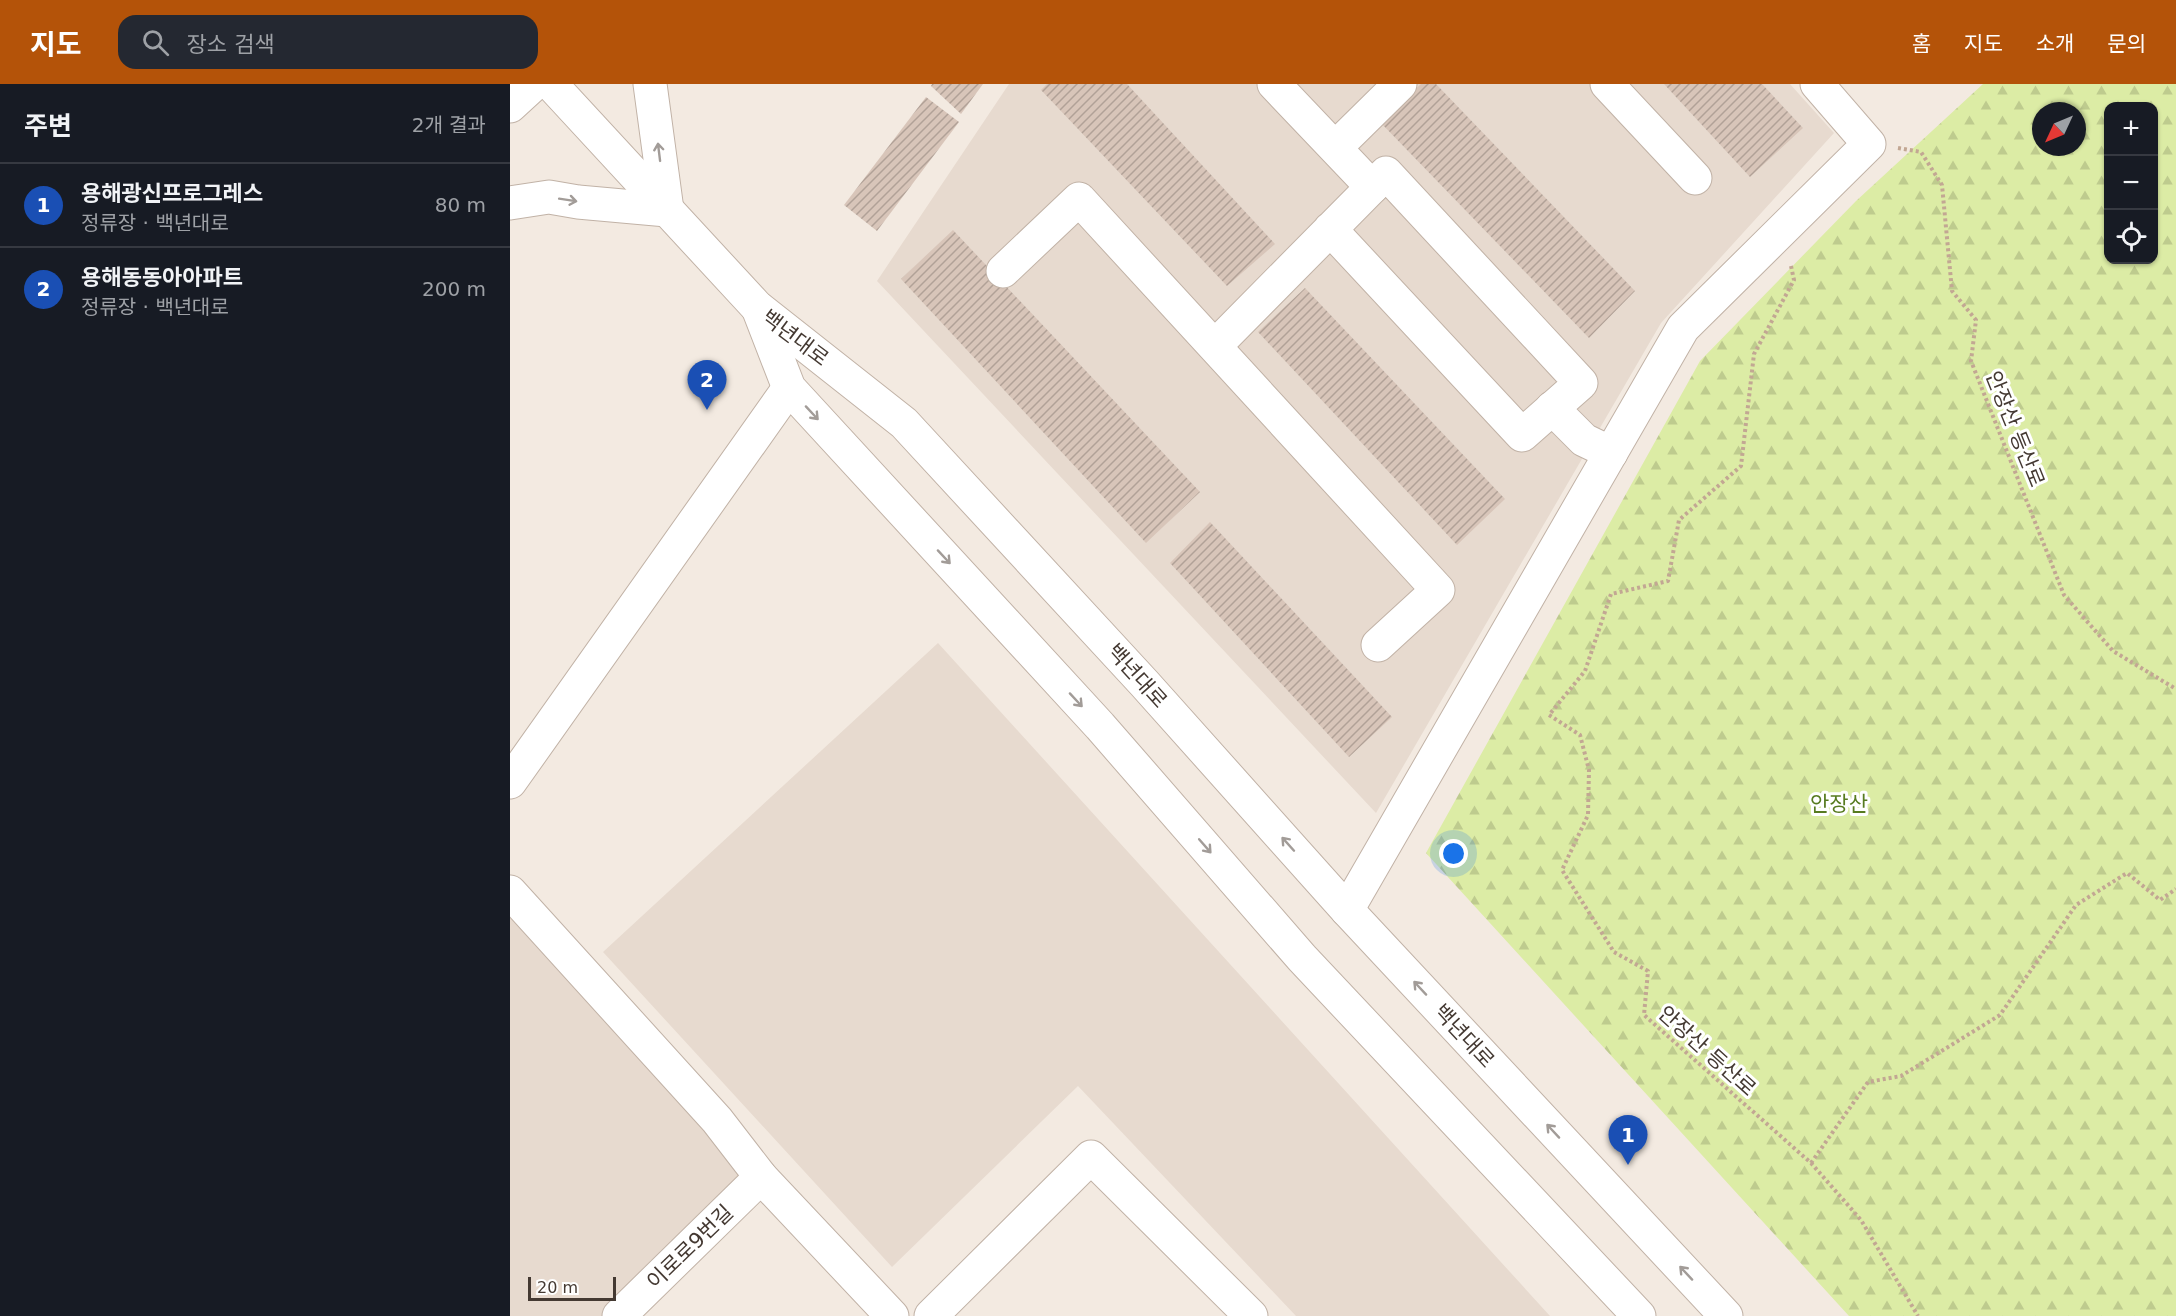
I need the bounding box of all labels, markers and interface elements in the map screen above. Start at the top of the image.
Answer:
search box [118,15,538,69]
icon: search [139,26,172,59]
text: 지도 [30,28,82,61]
text: 장소 검색 [187,32,275,57]
text: 홈 [1912,32,1931,56]
text: 지도 [1964,32,2003,56]
text: 소개 [2036,32,2074,56]
text: 문의 [2107,32,2146,56]
north arrow [2032,102,2086,156]
map controls [2104,102,2158,264]
button: + [2104,102,2158,156]
text: 주변 [24,111,72,141]
text: 2개 결과 [412,113,486,137]
one-way arrow [654,142,665,162]
button: − [2104,156,2158,210]
text: 용해광신프로그레스 [81,181,263,206]
text: 1 [37,193,50,217]
text: 80 m [435,193,486,217]
one-way arrow [557,195,577,206]
button: locate [2104,210,2158,264]
text: 정류장 · 백년대로 [81,211,229,235]
text: 용해동동아아파트 [81,265,243,290]
text: 2 [37,277,50,301]
text: 200 m [422,277,486,301]
text: 정류장 · 백년대로 [81,295,229,319]
street label: 백년대로 [757,305,833,371]
pin: 2 [688,360,726,410]
street label: 안장산 등산로 [1981,368,2049,490]
one-way arrow [805,406,819,421]
one-way arrow [937,549,951,564]
street label: 백년대로 [1102,639,1172,713]
one-way arrow [1069,692,1083,707]
park label: 안장산 [1810,792,1868,816]
one-way arrow [1281,837,1295,852]
one-way arrow [1198,838,1212,853]
your location [1439,839,1468,868]
one-way arrow [1413,981,1427,996]
street label: 백년대로 [1429,1000,1499,1072]
street label: 안장산 등산로 [1653,1001,1761,1101]
pin: 1 [1608,1116,1648,1165]
one-way arrow [1546,1123,1560,1138]
street label: 이로로9번길 [642,1200,738,1294]
one-way arrow [1679,1266,1693,1281]
scale bar [528,1274,616,1302]
text: 20 m [537,1278,578,1297]

